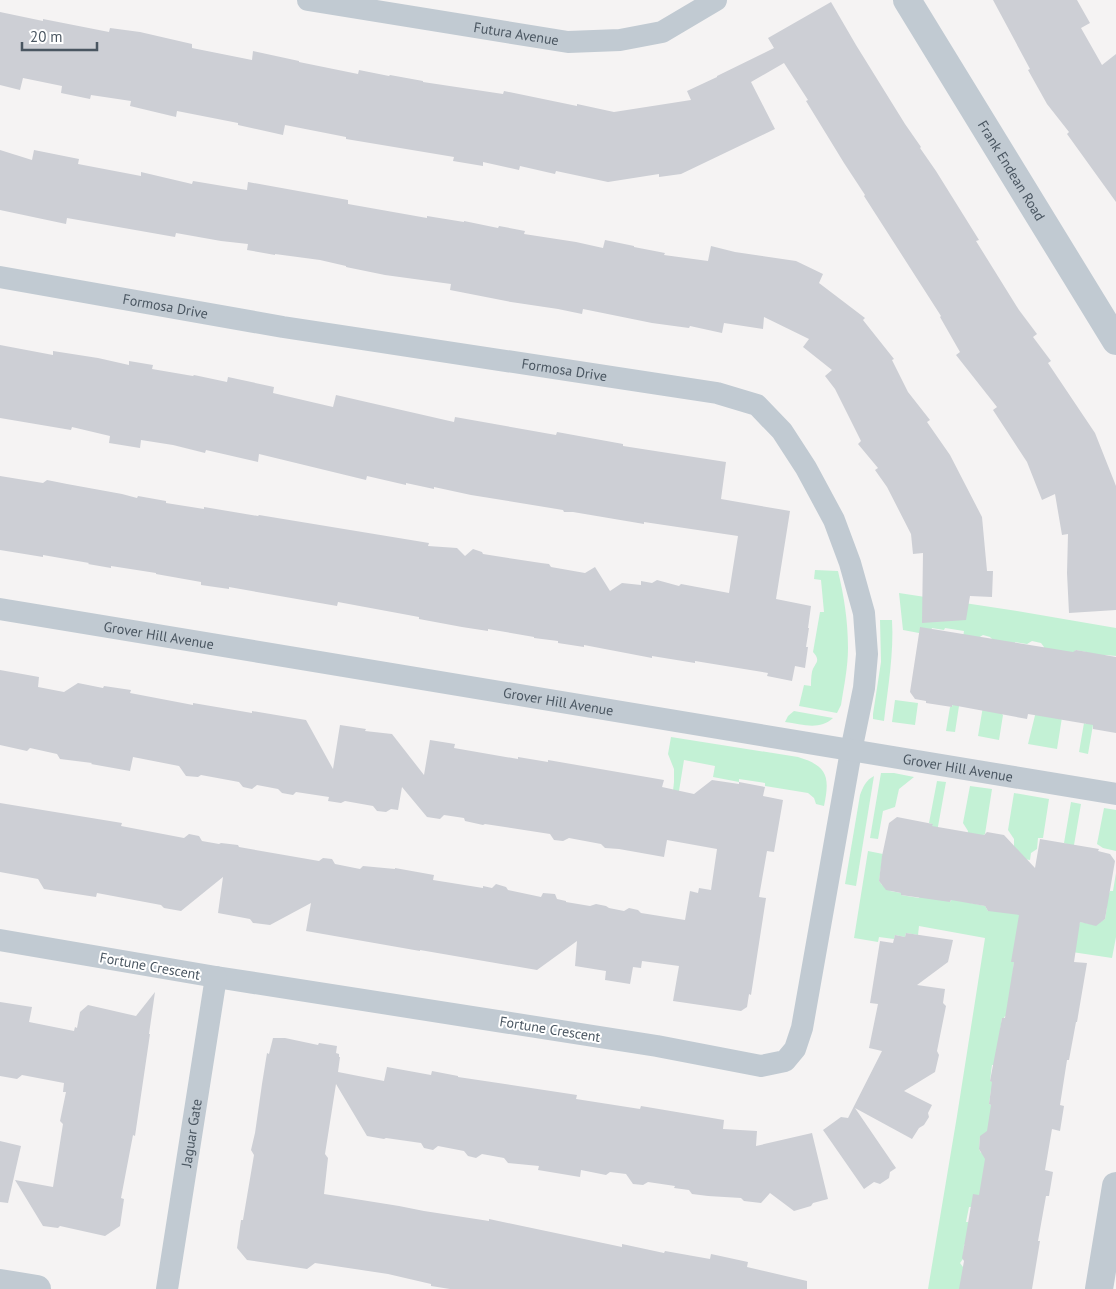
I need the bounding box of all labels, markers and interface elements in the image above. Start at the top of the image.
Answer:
street label: Futura Avenue [472,18,560,49]
scale bar [22,20,98,52]
text: 20 m [30,27,63,46]
street label: Frank Endean Road [974,117,1049,224]
street label: Formosa Drive [121,290,210,323]
street label: Formosa Drive [520,354,608,385]
street label: Grover Hill Avenue [102,617,215,653]
street label: Grover Hill Avenue [502,684,615,720]
street label: Grover Hill Avenue [902,750,1014,786]
street label: Fortune Crescent [98,948,202,984]
street label: Fortune Crescent [498,1012,602,1046]
street label: Jaguar Gate [177,1098,206,1169]

